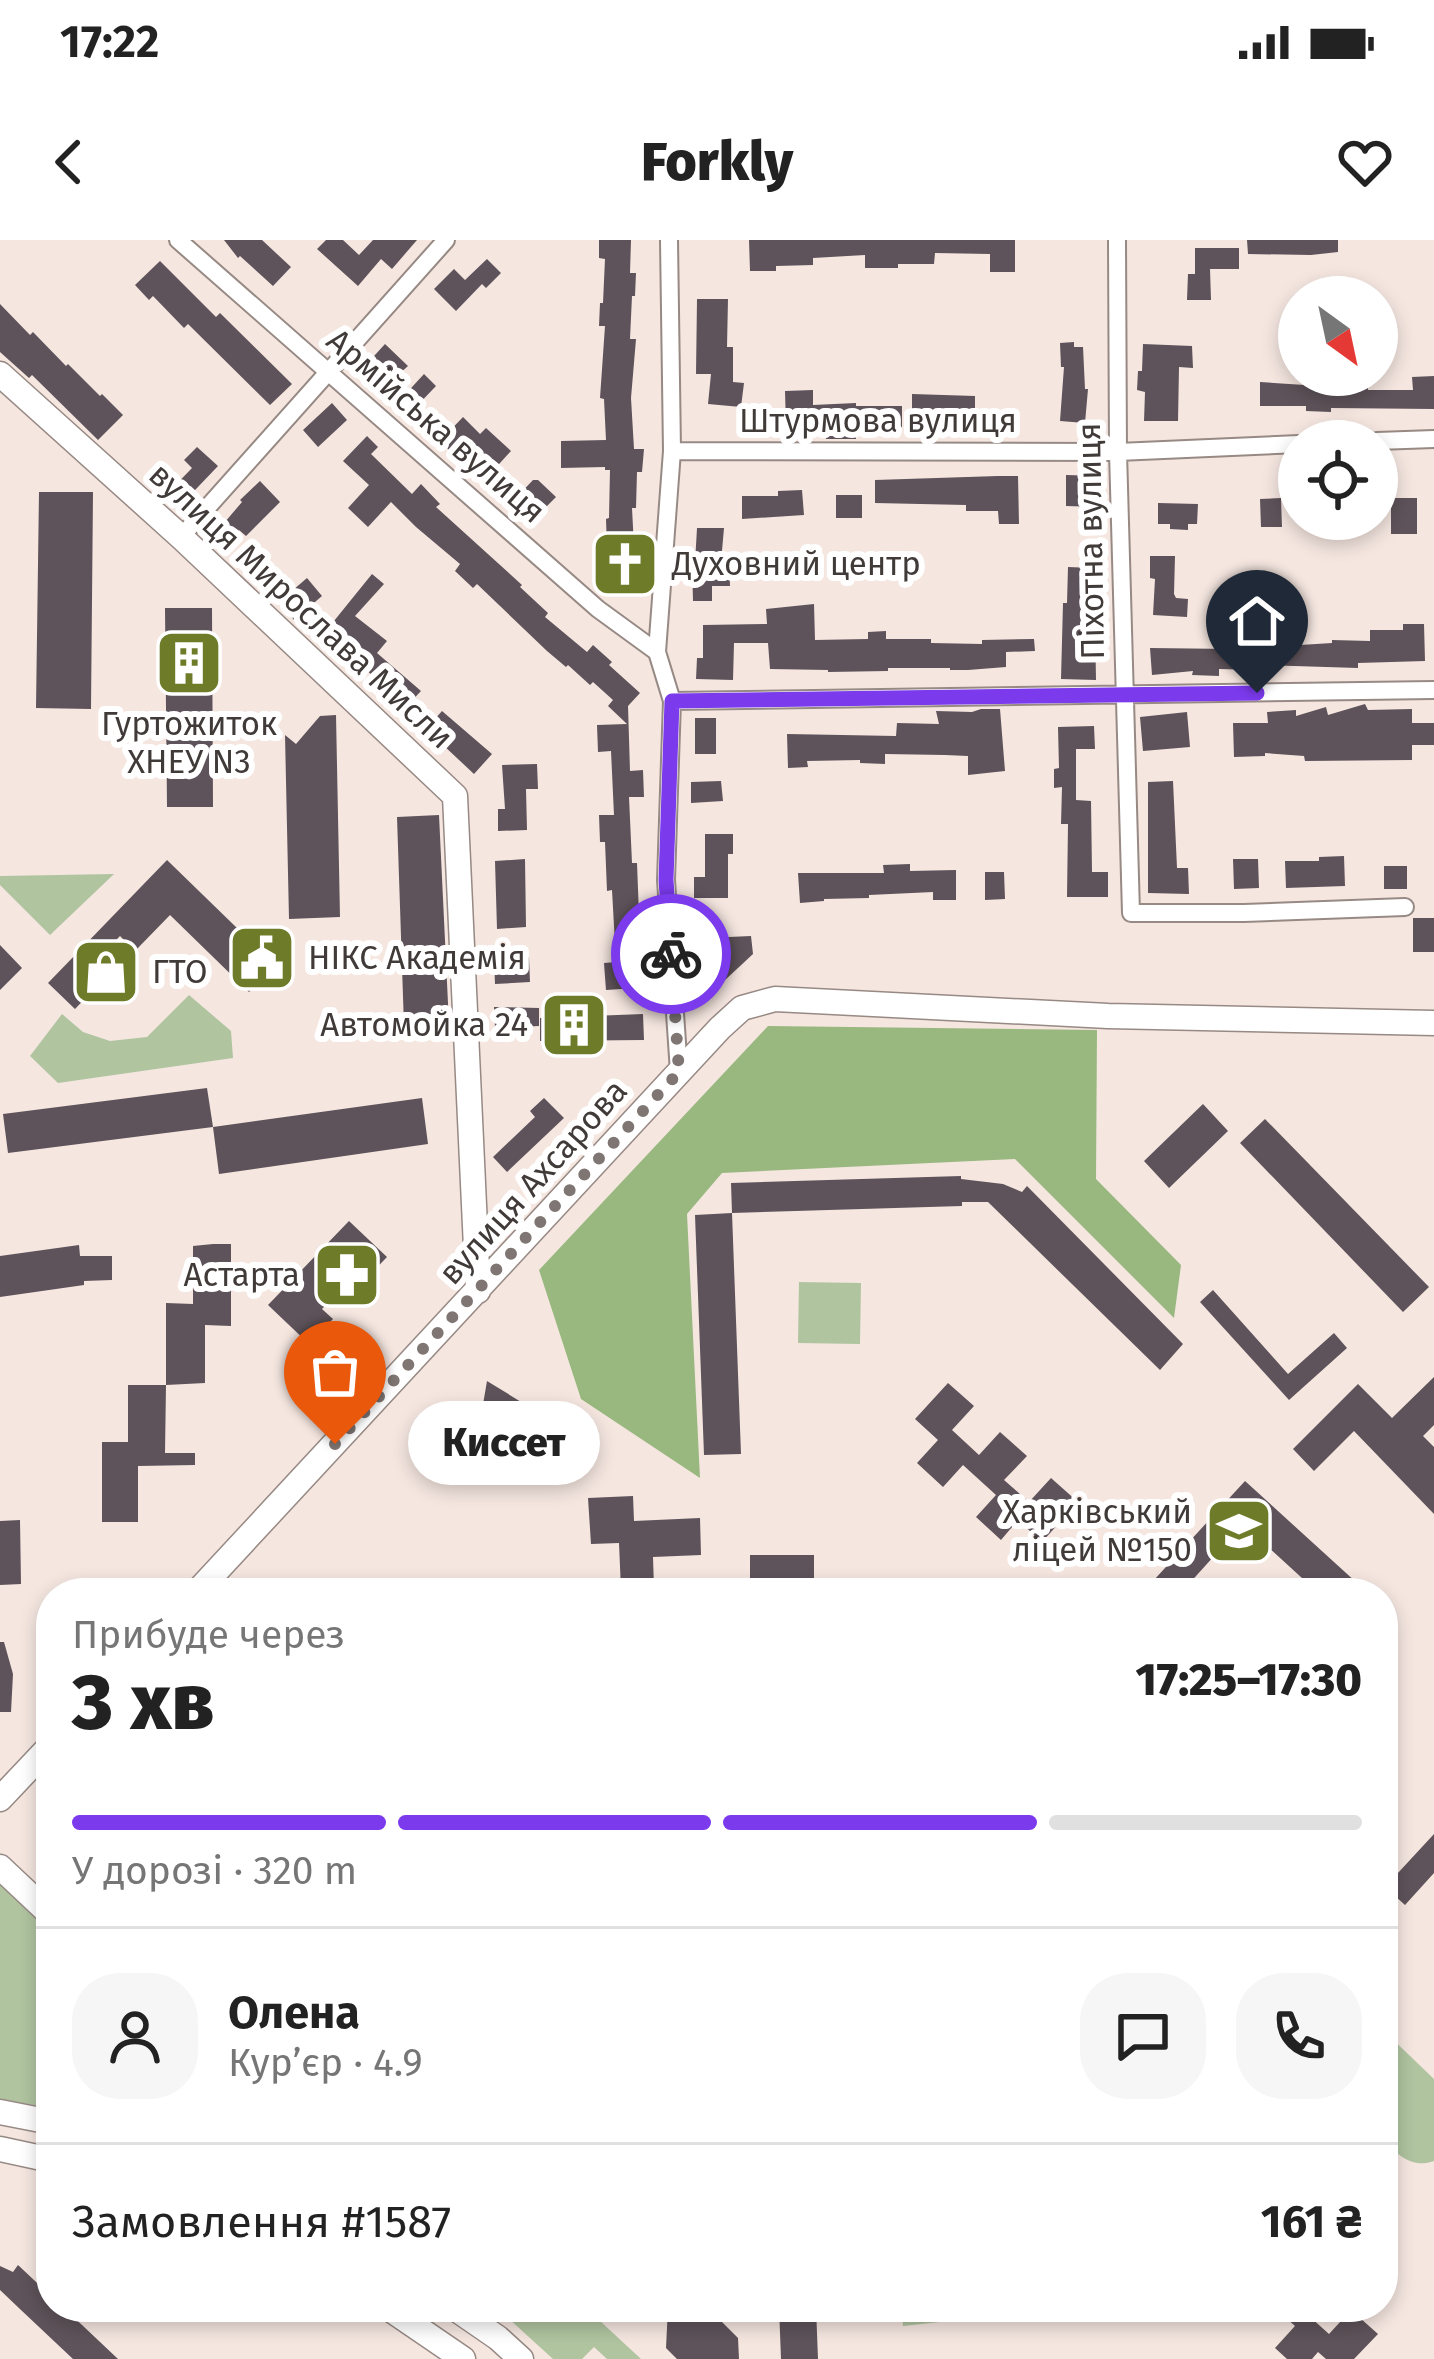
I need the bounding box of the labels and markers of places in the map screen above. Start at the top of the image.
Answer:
church icon: Духовний центр [590,529,660,599]
place label: Духовний центр [671,544,921,584]
pin [1206,570,1308,693]
building icon: Гуртожиток ХНЕУ N3 [154,628,224,698]
place label: Гуртожиток ХНЕУ N3 [101,704,277,782]
public building icon: НІКС Академія [227,923,297,993]
shop icon: ГТО [71,937,141,1007]
place label: НІКС Академія [308,938,526,978]
place label: ГТО [152,952,208,992]
building icon: Автомойка 24 [539,990,609,1060]
place label: Автомойка 24 [320,1005,528,1045]
pharmacy icon: Астарта [312,1240,382,1310]
place label: Астарта [184,1255,300,1295]
pin [284,1321,386,1444]
callout: Киссет [407,1402,599,1486]
place label: Харківський ліцей №150 [1002,1492,1192,1570]
school or university icon: Харківський ліцей №150 [1204,1496,1274,1566]

